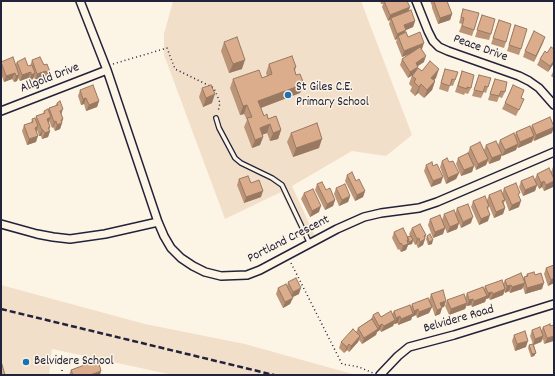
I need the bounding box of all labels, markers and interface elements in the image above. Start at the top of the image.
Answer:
street label: Peace Drive [451,32,509,66]
street label: Allgold Drive [18,61,82,97]
place label: St Giles C.E. Primary School [296,80,369,111]
marker: St Giles C.E. Primary School [283,90,293,100]
street label: Portland Crescent [245,213,333,267]
street label: Belvidere Road [422,303,496,337]
place label: Belvidere School [34,354,114,370]
marker: Belvidere School [21,357,31,367]

